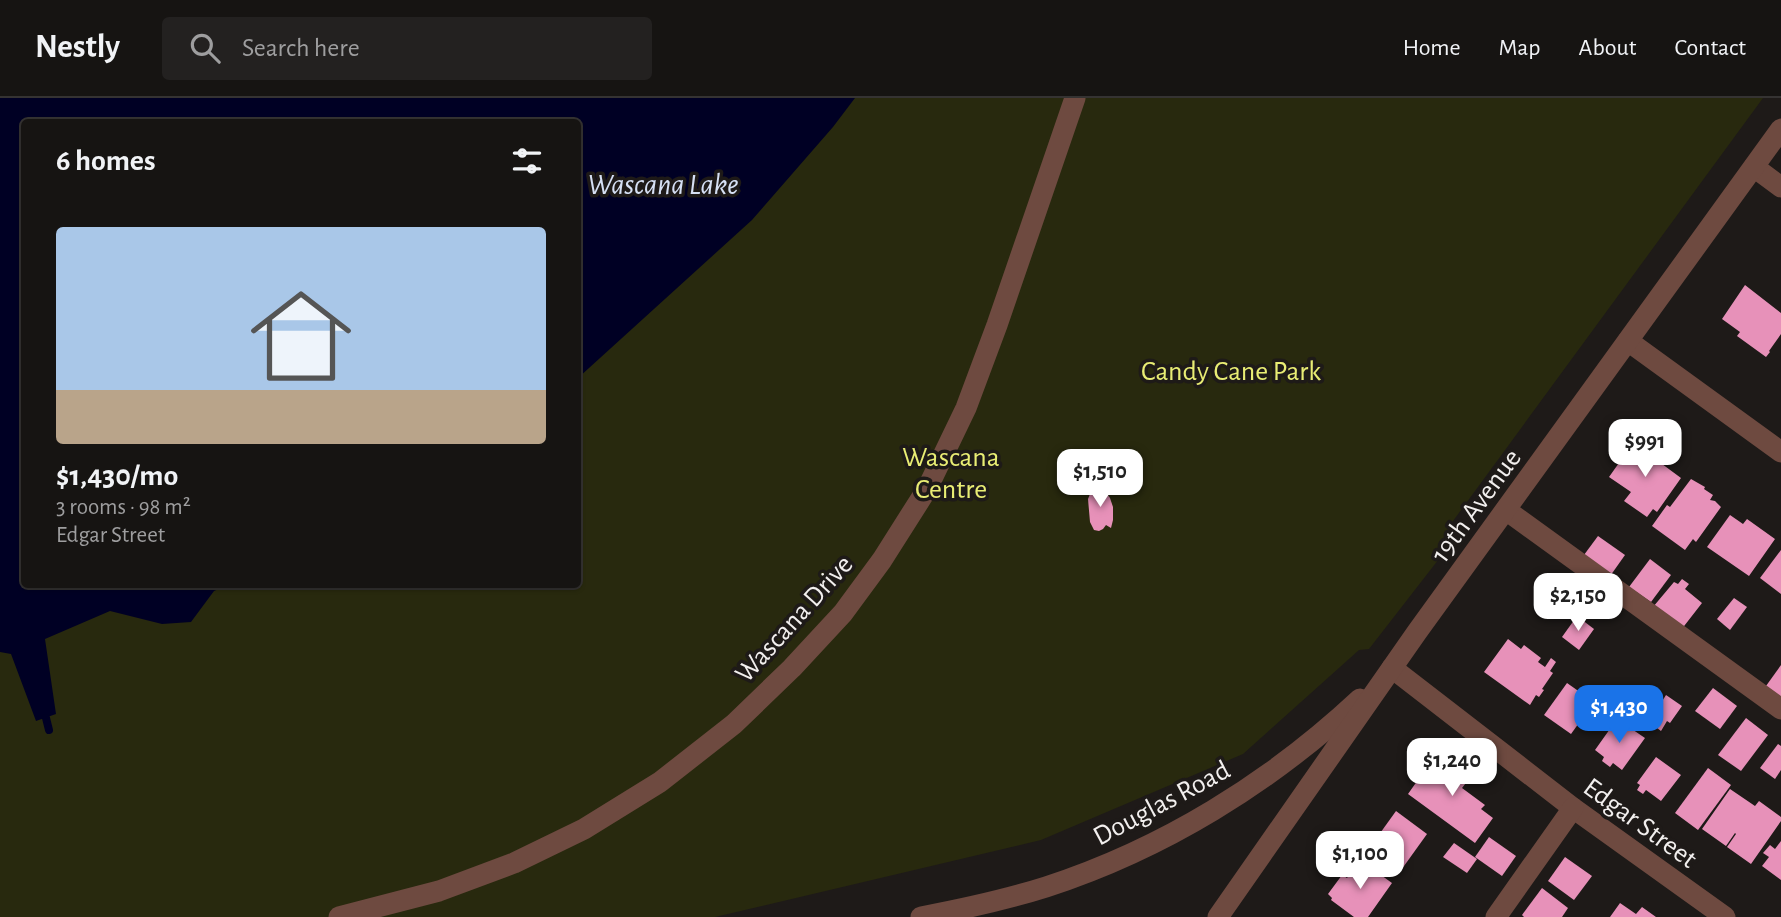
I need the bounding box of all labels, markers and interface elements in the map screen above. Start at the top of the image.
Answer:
search box [162,17,652,80]
icon: search [186,29,224,67]
text: Nestly [35,31,120,64]
text: Search here [242,35,360,61]
text: Home [1403,36,1461,60]
text: Map [1499,36,1541,60]
text: About [1579,36,1636,60]
text: Contact [1674,36,1746,60]
icon: filters [508,142,546,180]
text: 6 homes [56,146,156,176]
water label: Wascana Lake [587,170,739,200]
icon: home [238,273,364,399]
park label: Candy Cane Park [1141,358,1321,386]
pin: $991 [1604,420,1686,479]
text: $991 [1625,430,1665,453]
park label: Wascana Centre [902,444,1000,504]
street label: 19th Avenue [1426,444,1527,568]
pin: $1,510 [1043,450,1157,509]
text: $1,510 [1073,460,1127,483]
text: $1,430/mo [56,461,178,491]
text: 3 rooms · 98 m² [56,496,191,519]
text: Edgar Street [56,524,165,547]
street label: Wascana Drive [730,550,858,688]
pin: $2,150 [1521,574,1635,633]
text: $2,150 [1550,584,1606,607]
pin: $1,430 [1562,686,1676,745]
text: $1,430 [1590,696,1648,719]
pin: $1,240 [1395,738,1509,798]
text: $1,240 [1423,749,1481,772]
street label: Douglas Road [1089,756,1235,851]
street label: Edgar Street [1578,773,1702,874]
pin: $1,100 [1303,832,1417,891]
text: $1,100 [1332,842,1388,865]

